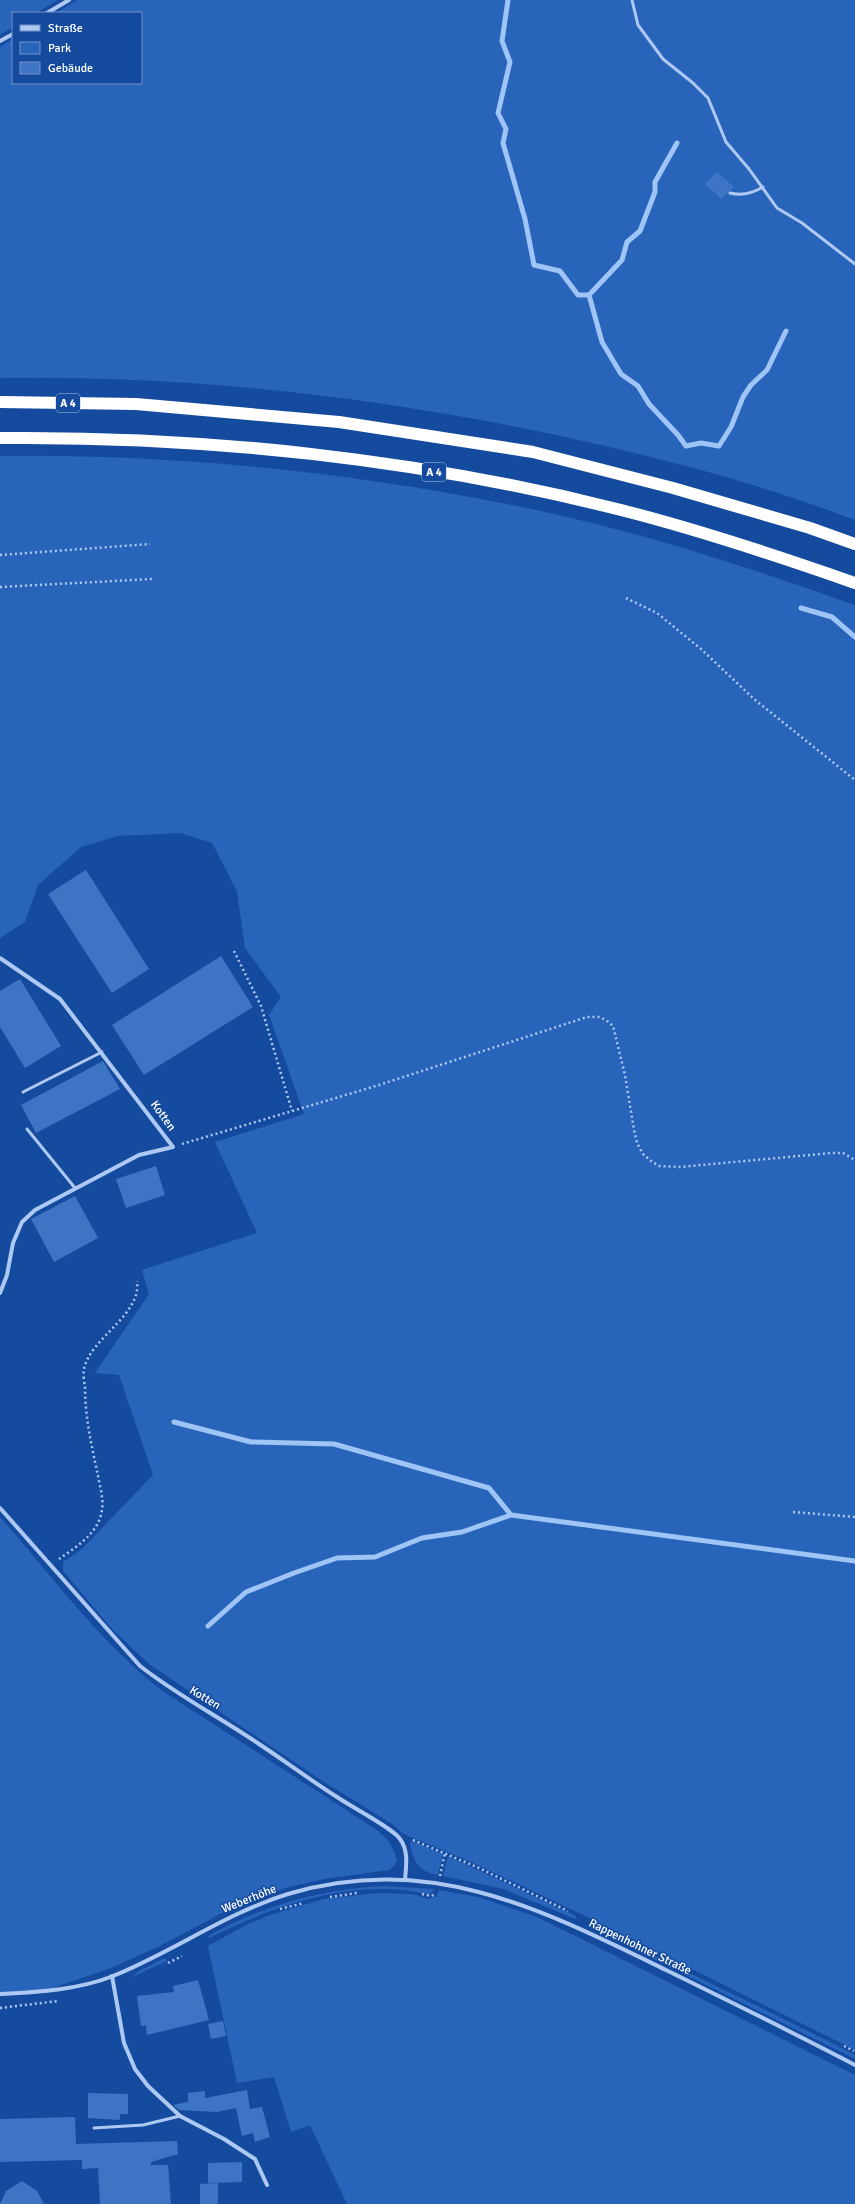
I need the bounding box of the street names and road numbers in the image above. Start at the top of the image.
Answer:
road number: A 4 [56,394,80,412]
road number: A 4 [422,463,446,481]
street label: Kotten [147,1098,179,1134]
street label: Kotten [187,1683,223,1713]
street label: Weberhöhe [219,1881,279,1917]
street label: Rappenhohner Straße [586,1916,694,1978]

